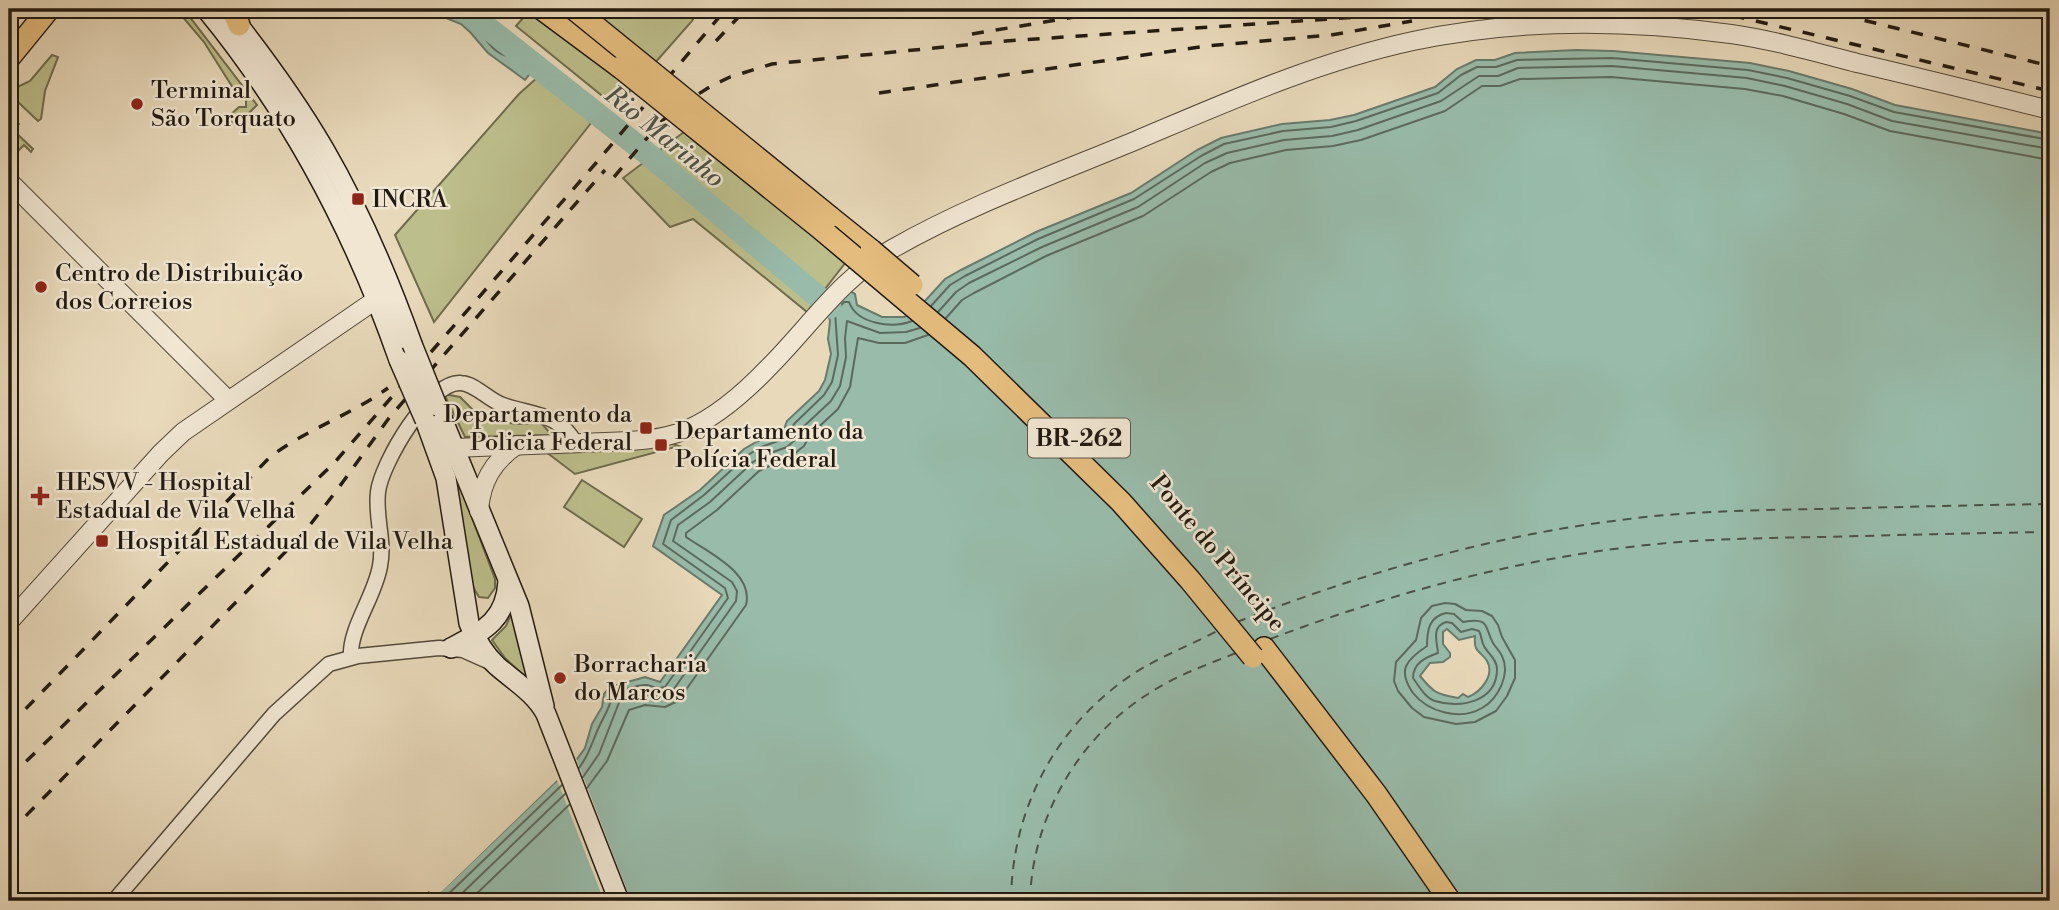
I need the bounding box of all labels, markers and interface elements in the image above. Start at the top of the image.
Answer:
place label: Terminal São Torquato [151,76,296,134]
water label: Rio Marinho [597,78,731,195]
marker: Terminal São Torquato [129,96,145,112]
place label: INCRA [372,185,448,215]
marker: INCRA [350,191,366,207]
place label: Centro de Distribuição dos Correios [55,259,303,317]
marker: Centro de Distribuição dos Correios [33,279,49,295]
place label: Departamento da Policia Federal [443,400,633,458]
place label: Departamento da Polícia Federal [675,417,865,475]
road number: BR-262 [1028,418,1130,458]
marker: Departamento da Policia Federal [638,420,654,436]
marker: Departamento da Polícia Federal [653,437,669,453]
place label: HESVV - Hospital Estadual de Vila Velha [56,468,296,526]
street label: Ponte do Príncipe [1143,469,1292,638]
marker: HESVV - Hospital Estadual de Vila Velha [30,486,50,506]
place label: Hospital Estadual de Vila Velha [116,527,454,557]
marker: Hospital Estadual de Vila Velha [94,533,110,549]
place label: Borracharia do Marcos [573,650,708,708]
marker: Borracharia do Marcos [552,670,568,686]

